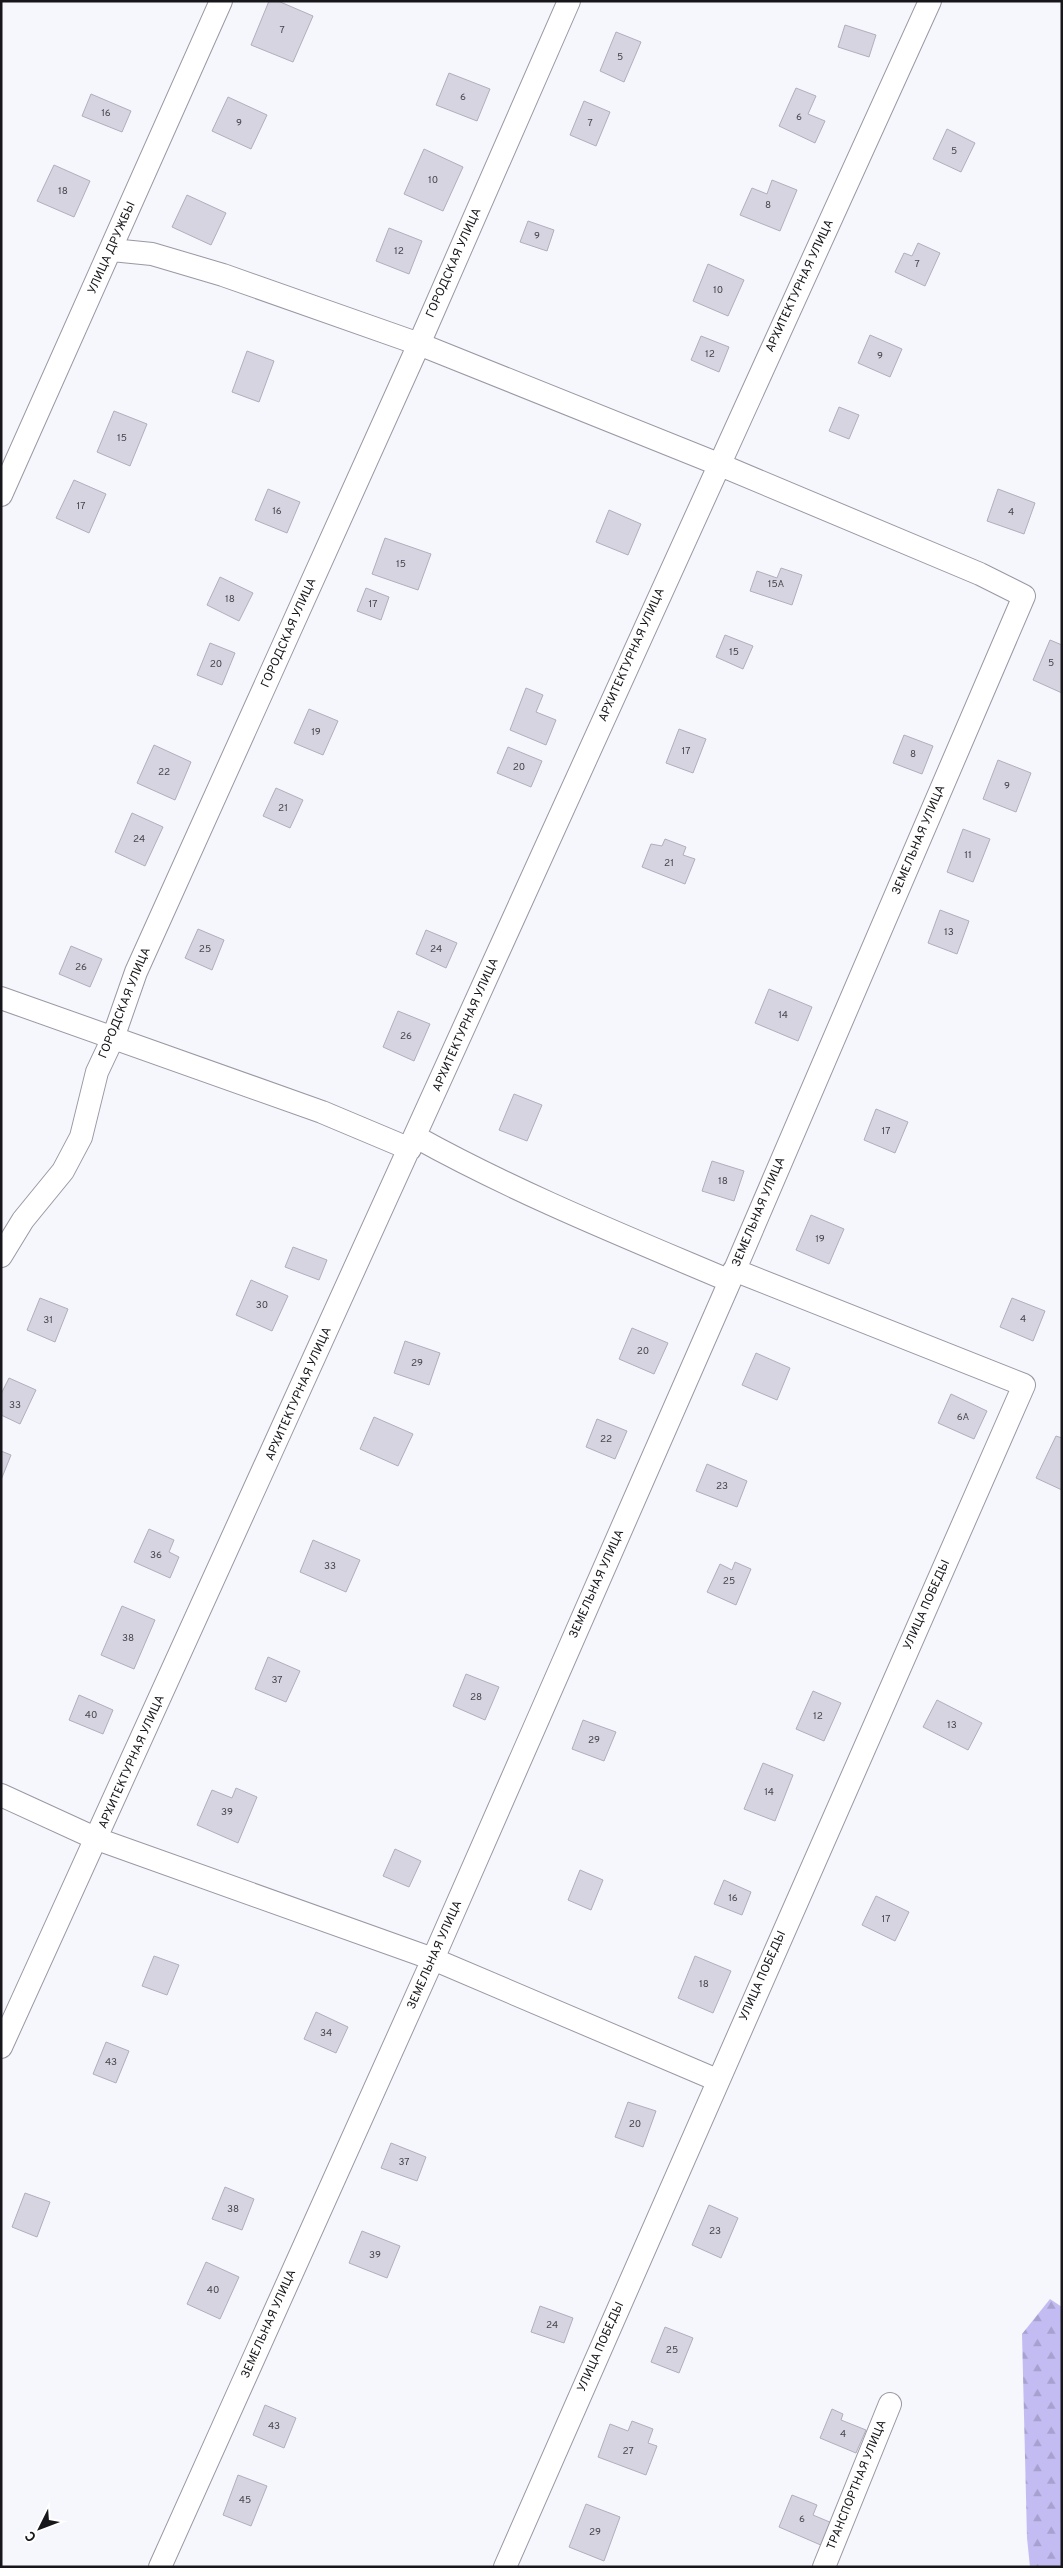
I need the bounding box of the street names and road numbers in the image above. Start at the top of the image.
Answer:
street label: УЛИЦА ДРУЖБЫ [84,199,140,297]
street label: ГОРОДСКАЯ УЛИЦА [423,206,485,320]
street label: АРХИТЕКТУРНАЯ УЛИЦА [762,217,838,355]
street label: ГОРОДСКАЯ УЛИЦА [258,576,320,690]
street label: АРХИТЕКТУРНАЯ УЛИЦА [595,586,669,724]
street label: ЗЕМЕЛЬНАЯ УЛИЦА [889,783,949,897]
street label: ГОРОДСКАЯ УЛИЦА [95,945,155,1061]
street label: АРХИТЕКТУРНАЯ УЛИЦА [429,956,503,1094]
street label: ЗЕМЕЛЬНАЯ УЛИЦА [729,1155,789,1269]
street label: АРХИТЕКТУРНАЯ УЛИЦА [262,1325,336,1463]
street label: ЗЕМЕЛЬНАЯ УЛИЦА [566,1527,628,1641]
street label: УЛИЦА ПОБЕДЫ [900,1557,954,1653]
street label: АРХИТЕКТУРНАЯ УЛИЦА [95,1693,169,1831]
street label: ЗЕМЕЛЬНАЯ УЛИЦА [404,1898,466,2012]
street label: УЛИЦА ПОБЕДЫ [736,1928,790,2024]
street label: ЗЕМЕЛЬНАЯ УЛИЦА [238,2267,300,2381]
street label: УЛИЦА ПОБЕДЫ [574,2299,628,2395]
street label: ТРАНСПОРТНАЯ УЛИЦА [824,2418,890,2552]

